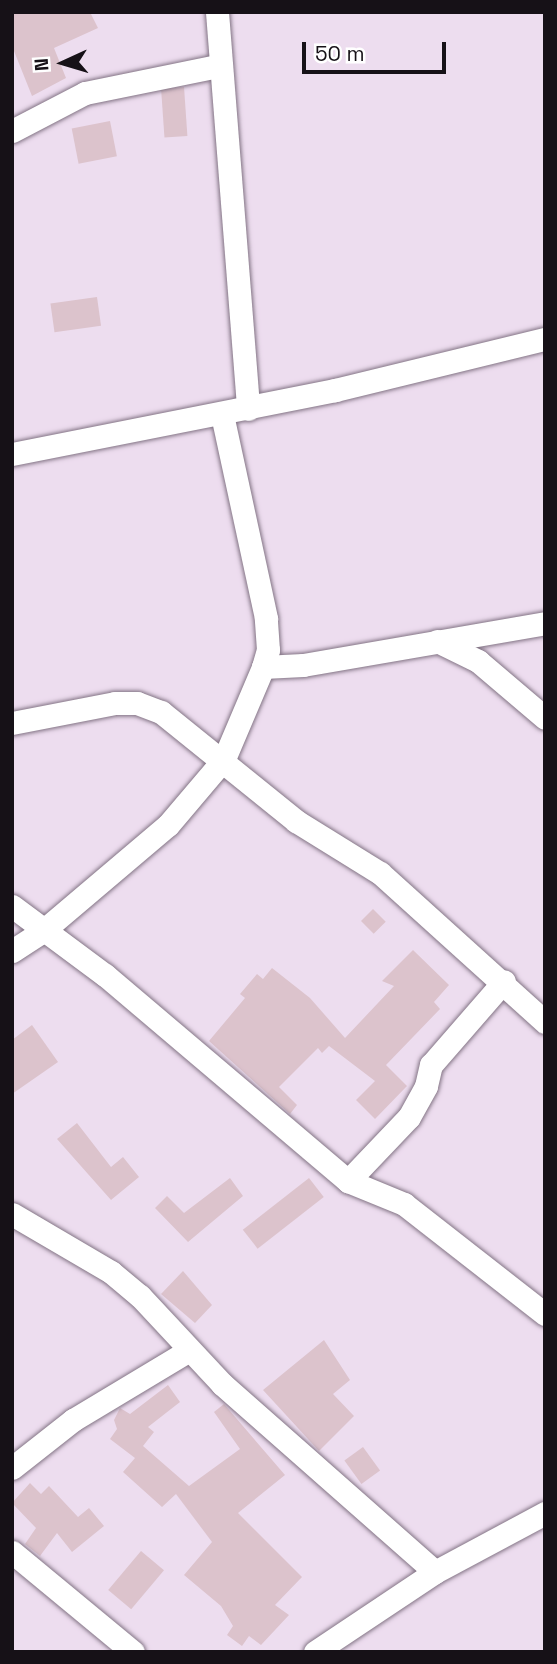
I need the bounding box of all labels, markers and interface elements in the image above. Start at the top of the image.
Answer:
north arrow [28,28,98,98]
scale bar [305,28,448,72]
text: 50 m [315,40,365,67]
text: N [29,57,54,72]

